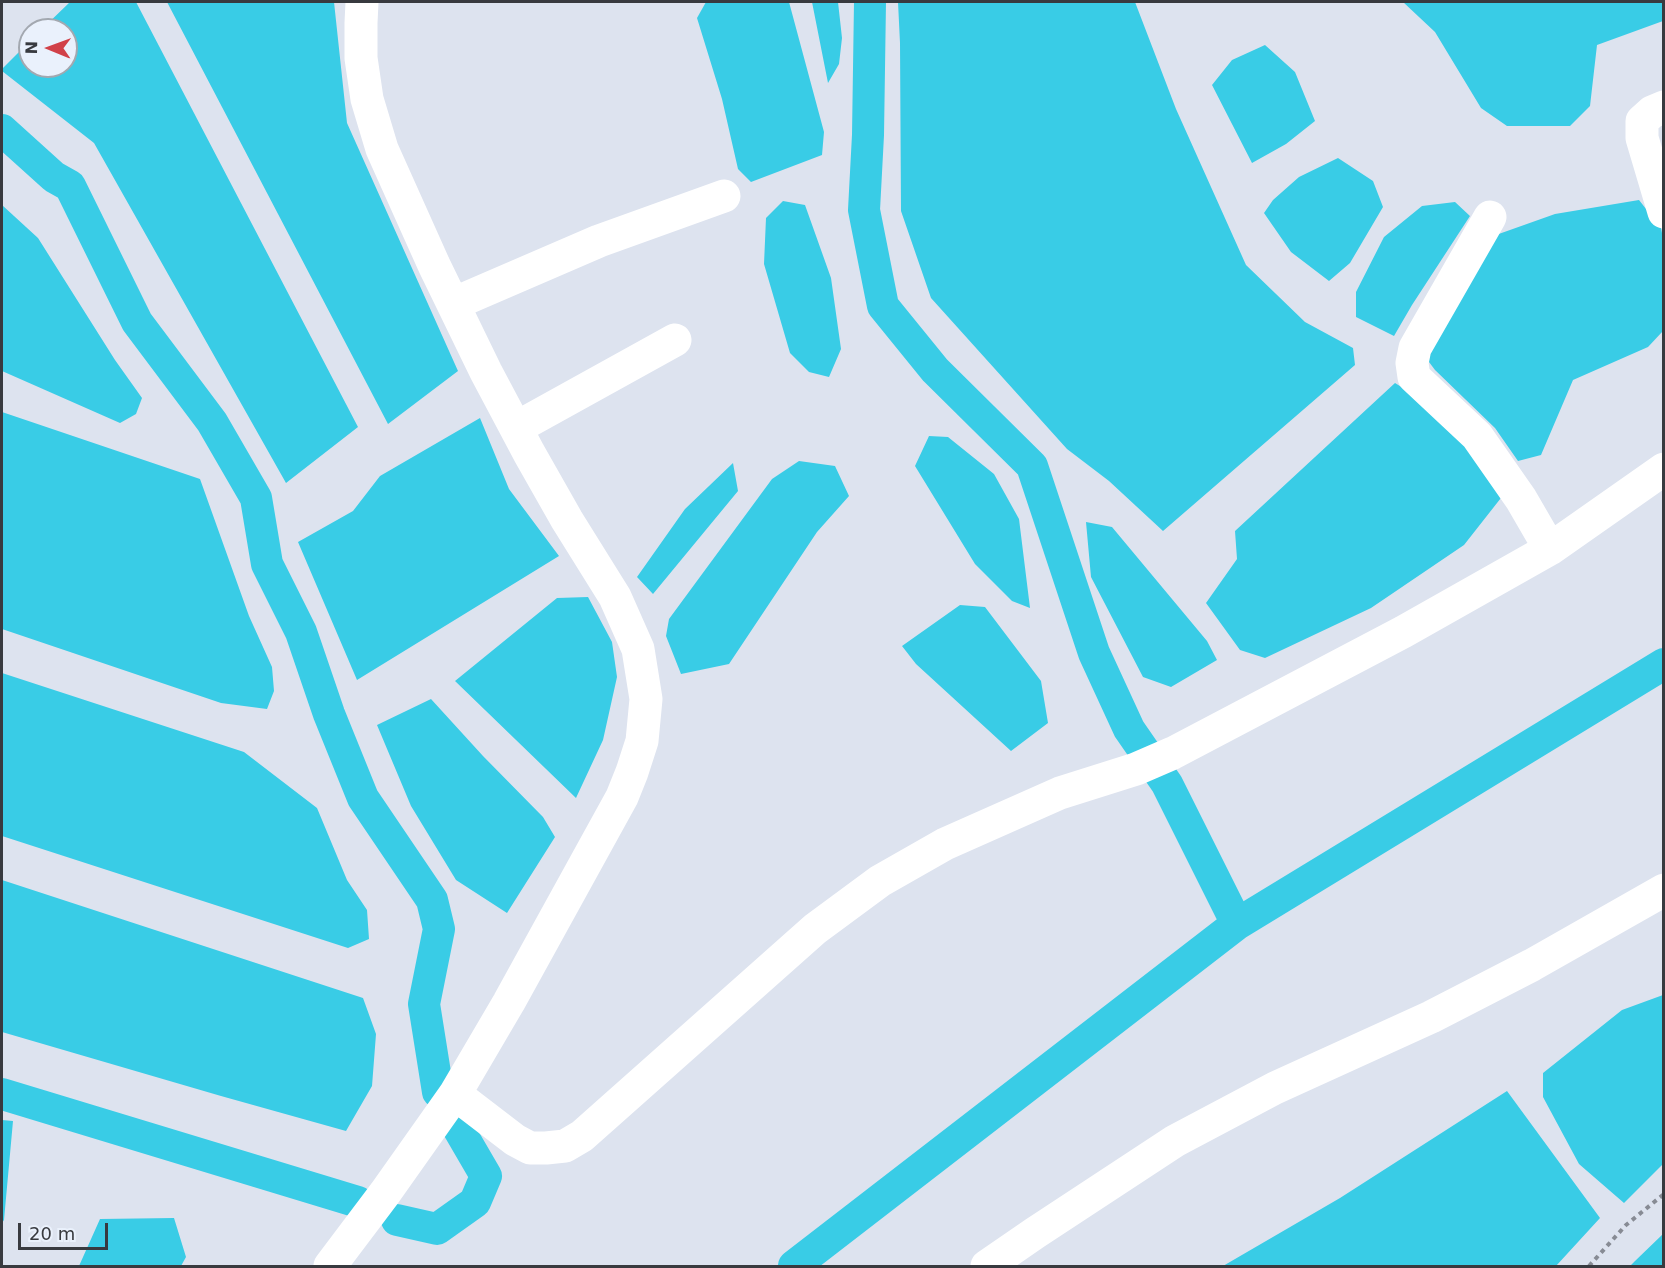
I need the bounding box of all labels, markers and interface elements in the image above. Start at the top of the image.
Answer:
north arrow [18,18,78,78]
text: N [22,41,41,55]
scale bar [21,1211,111,1249]
text: 20 m [29,1223,75,1244]

